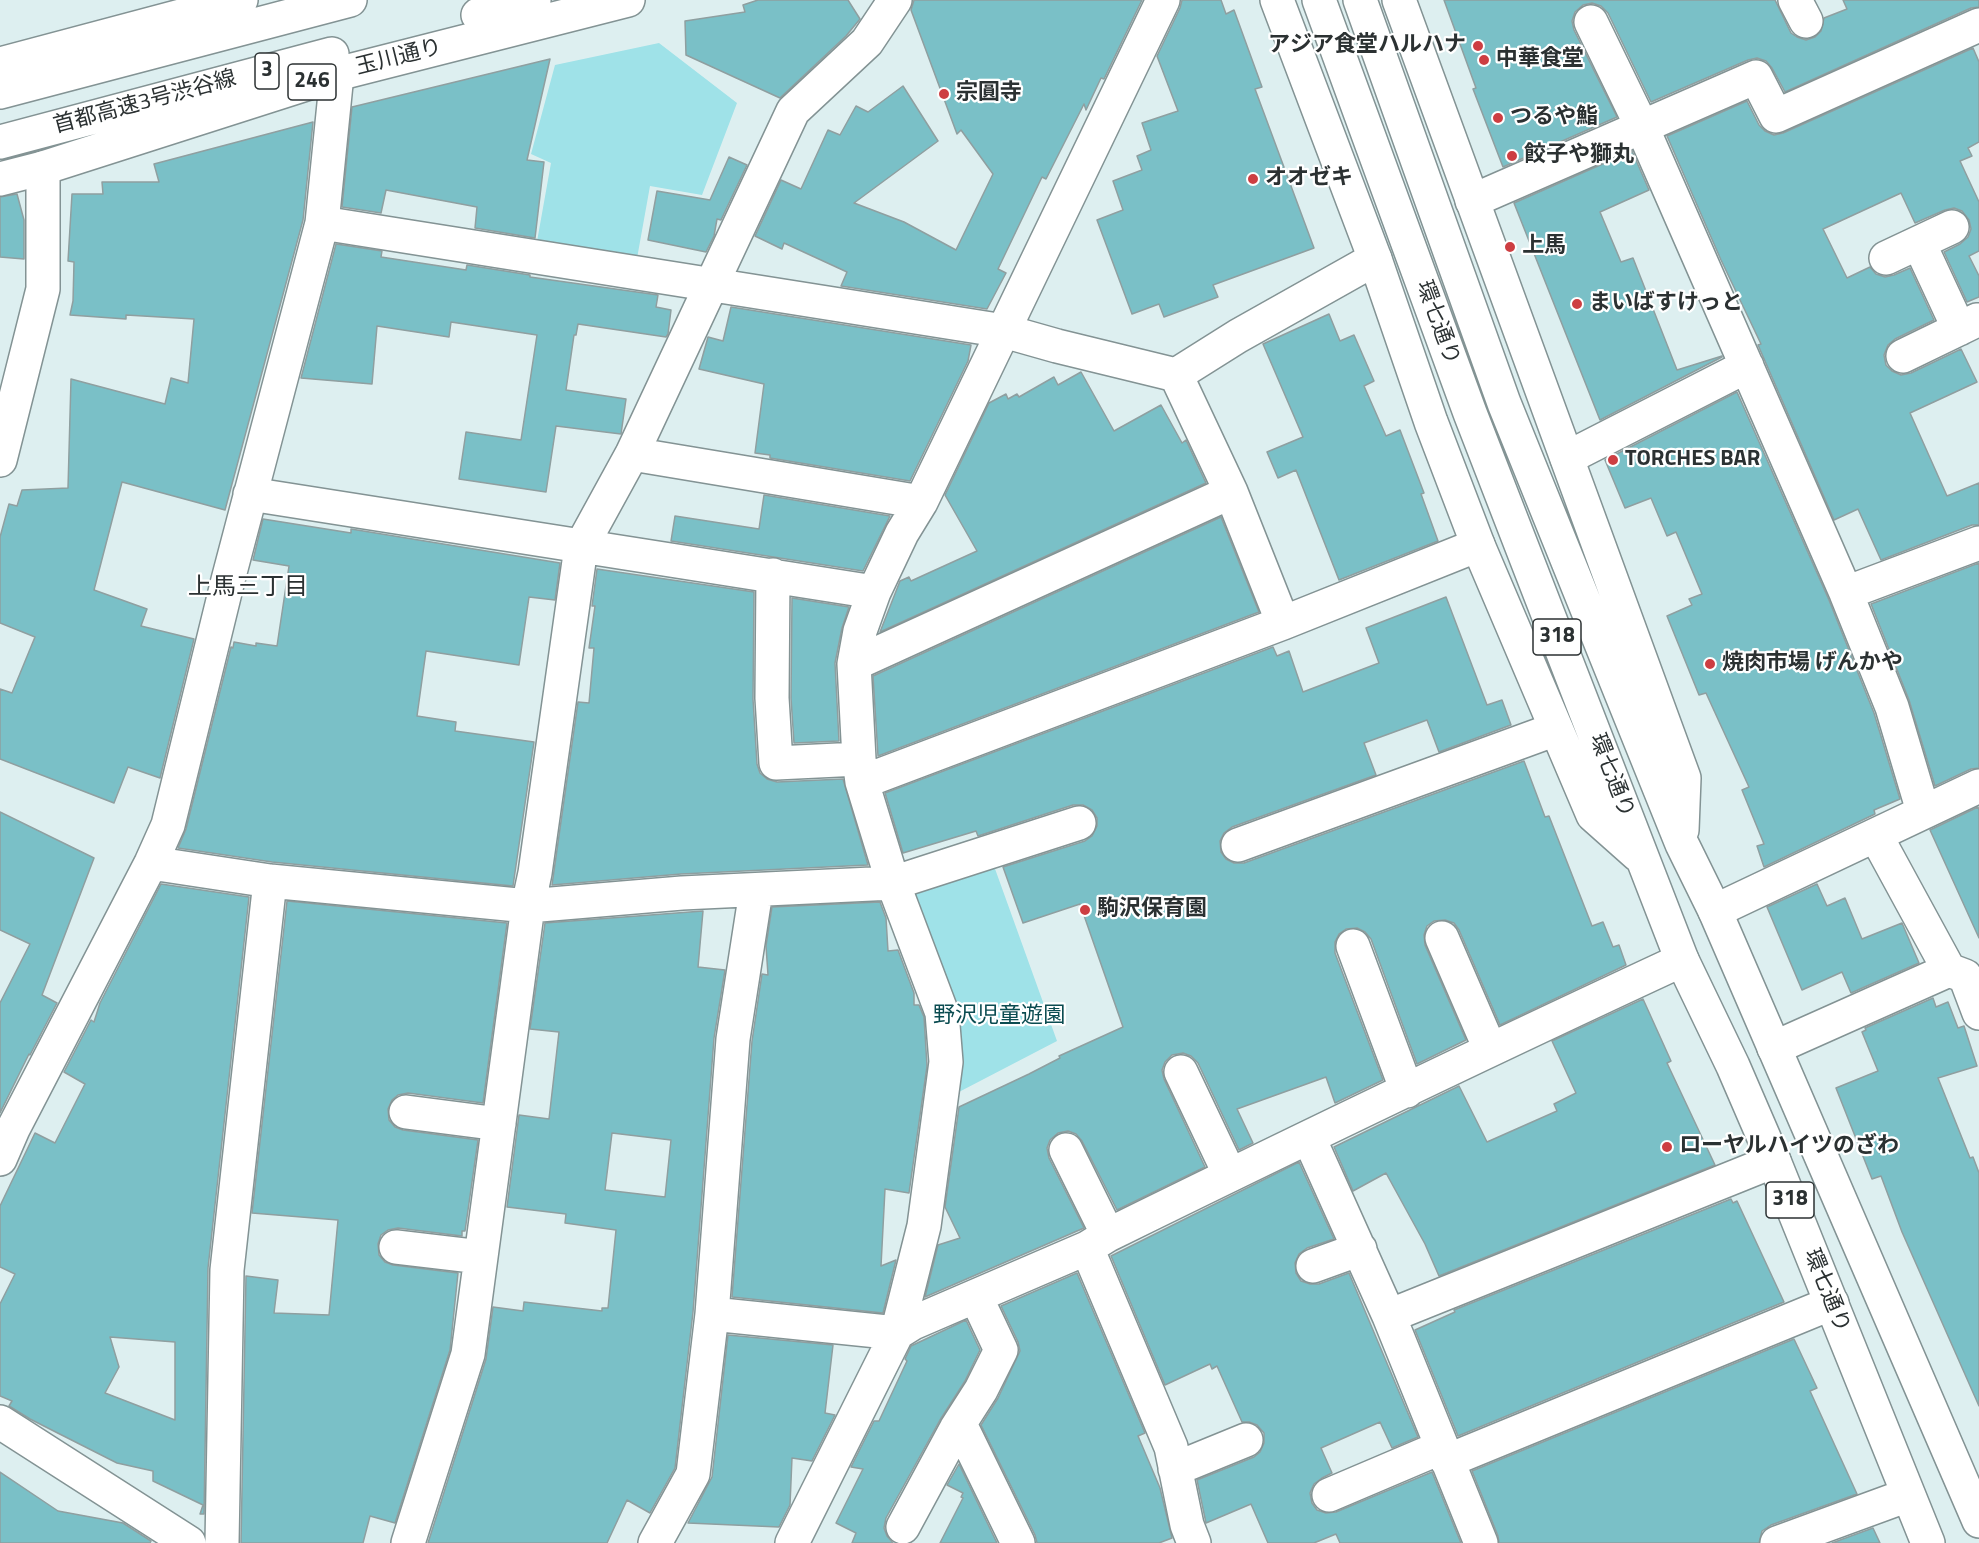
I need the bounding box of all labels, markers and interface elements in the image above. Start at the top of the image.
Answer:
place label: アジア食堂ハルハナ [1268,33,1466,59]
street label: 玉川通り [353,35,445,81]
marker: アジア食堂ハルハナ [1471,39,1485,53]
place label: 中華食堂 [1496,47,1584,73]
road number: 3 [255,53,279,89]
marker: 中華食堂 [1477,53,1491,67]
road number: 246 [288,64,336,100]
street label: 首都高速3号渋谷線 [51,66,239,140]
place label: 宗圓寺 [956,81,1022,107]
marker: 宗圓寺 [937,87,951,101]
place label: つるや鮨 [1510,105,1598,131]
marker: つるや鮨 [1491,111,1505,125]
place label: 餃子や獅丸 [1524,143,1634,169]
marker: 餃子や獅丸 [1505,149,1519,163]
place label: オオゼキ [1265,166,1353,192]
marker: オオゼキ [1246,172,1260,186]
place label: 上馬 [1522,234,1566,260]
marker: 上馬 [1503,240,1517,254]
street label: 環七通り [1410,277,1464,369]
place label: まいばすけっと [1589,291,1743,317]
marker: まいばすけっと [1570,297,1584,311]
place label: TORCHES BAR [1625,447,1760,473]
marker: TORCHES BAR [1606,453,1620,467]
district label: 上馬三丁目 [188,574,308,602]
road number: 318 [1533,619,1581,655]
place label: 焼肉市場 げんかや [1722,651,1903,677]
marker: 焼肉市場 げんかや [1703,657,1717,671]
street label: 環七通り [1583,730,1639,822]
place label: 駒沢保育園 [1097,897,1207,923]
marker: 駒沢保育園 [1078,903,1092,917]
park label: 野沢児童遊園 [933,1004,1065,1030]
place label: ローヤルハイツのざわ [1679,1134,1899,1160]
marker: ローヤルハイツのざわ [1660,1140,1674,1154]
road number: 318 [1766,1182,1814,1218]
street label: 環七通り [1797,1245,1855,1337]

